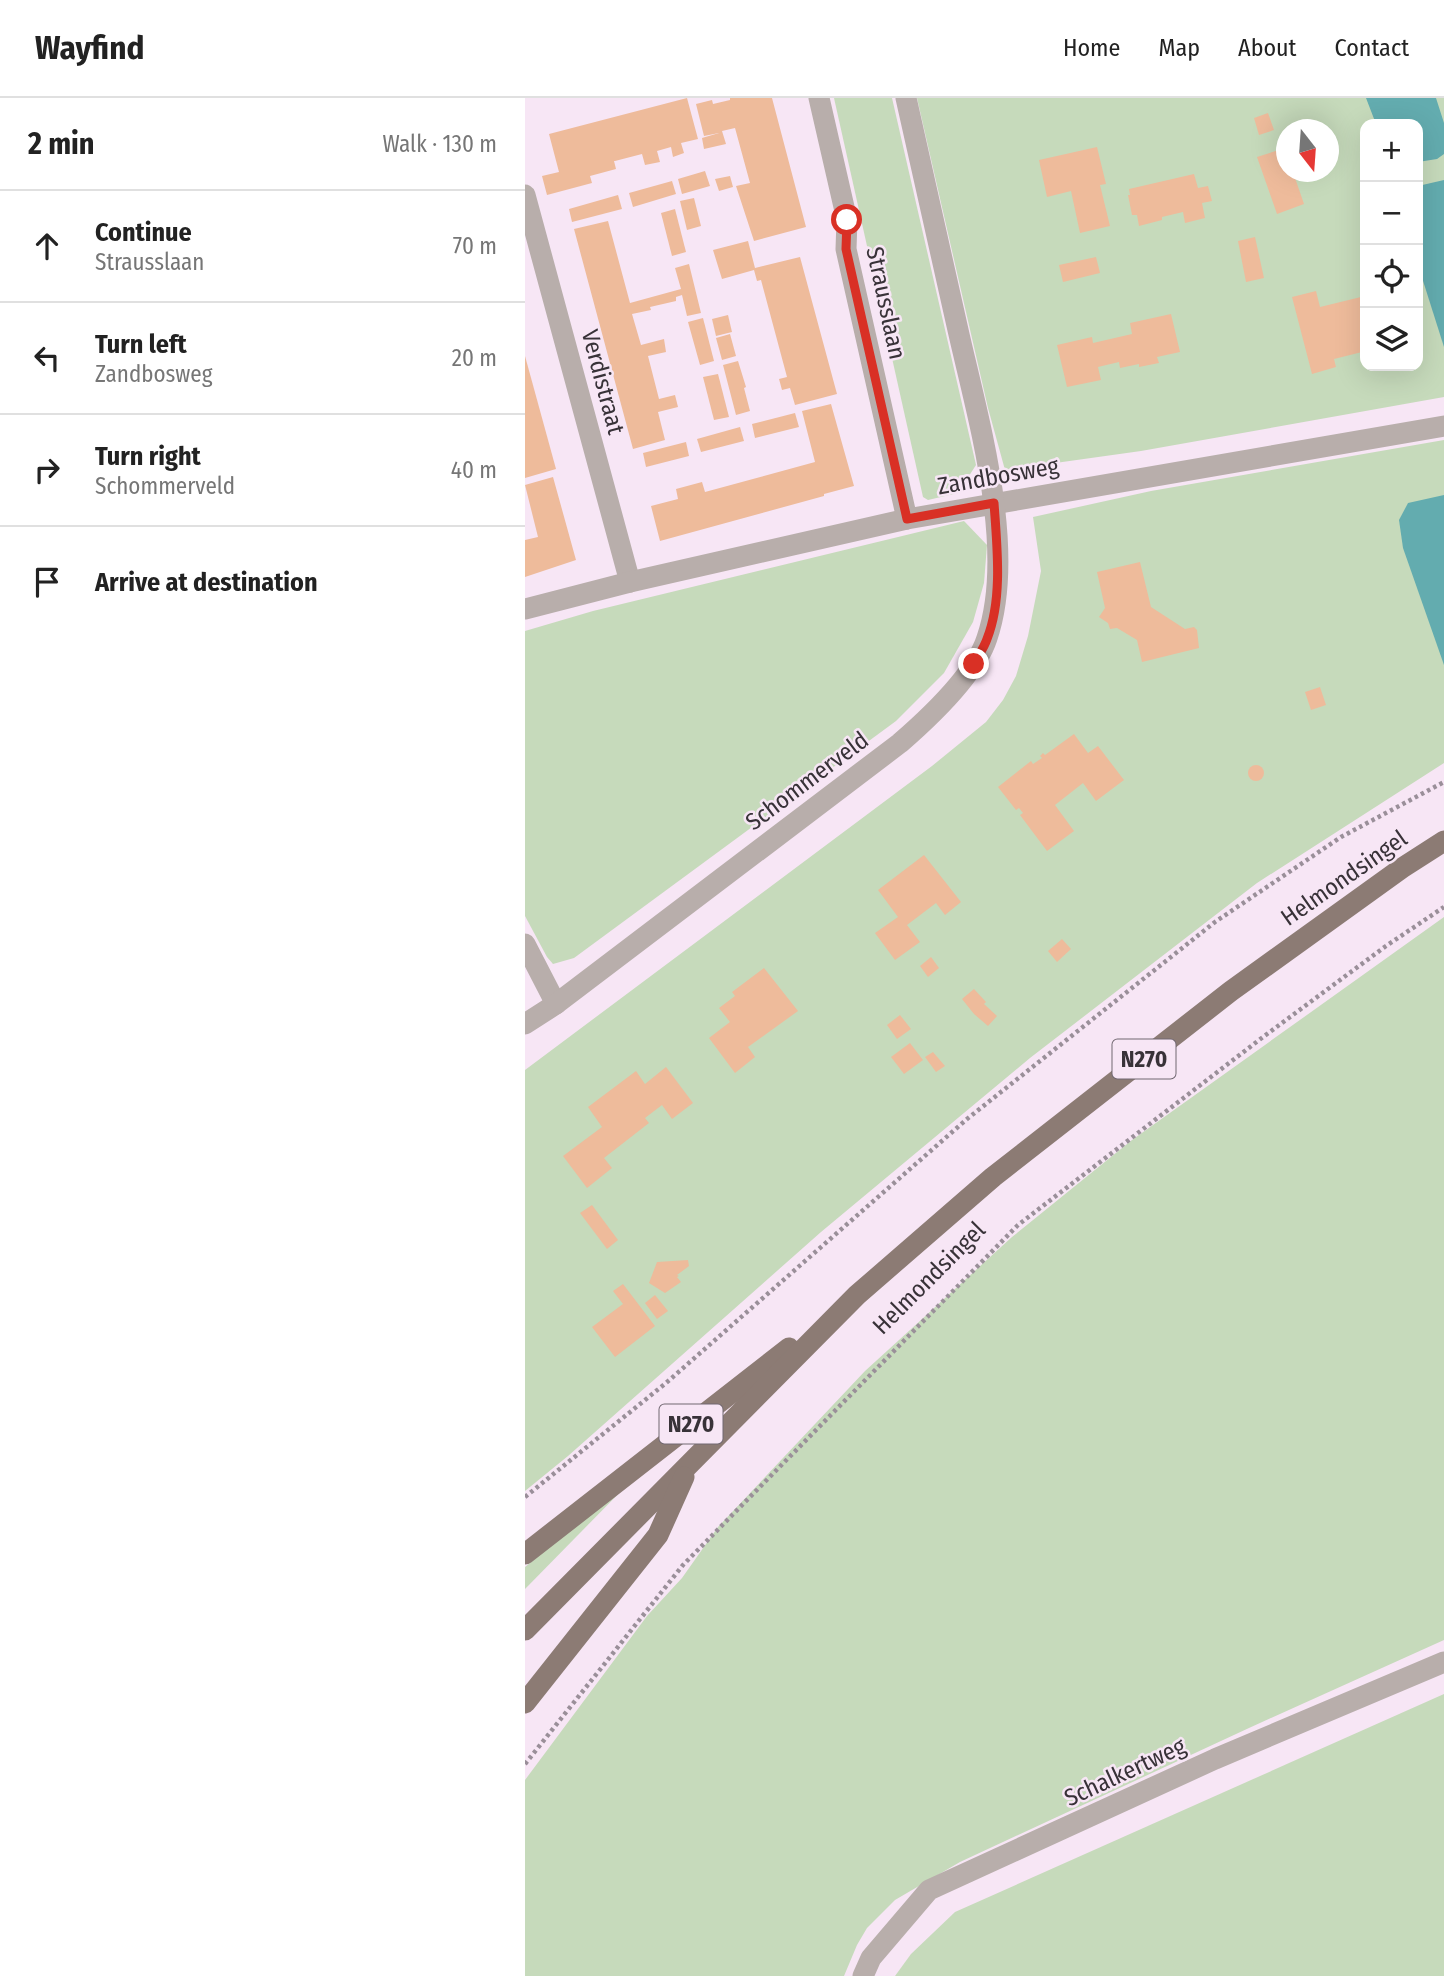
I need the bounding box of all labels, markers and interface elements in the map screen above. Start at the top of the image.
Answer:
text: Wayfind [35,28,144,68]
text: Home [1063,34,1120,62]
text: Map [1158,34,1200,62]
text: About [1238,34,1296,62]
text: Contact [1334,34,1409,62]
north arrow [1276,119,1339,182]
map controls [1360,119,1423,371]
button: + [1360,119,1423,182]
text: 2 min [28,126,95,162]
text: Walk · 130 m [383,130,497,158]
button: − [1360,182,1423,245]
route start [831,204,862,235]
text: Continue [95,217,192,248]
icon: ahead [28,227,66,265]
text: 70 m [453,232,497,260]
street label: Strausslaan [860,244,912,362]
button: locate [1360,245,1423,308]
text: Strausslaan [95,248,204,276]
button: layers [1360,308,1423,371]
street label: Verdistraat [576,327,630,437]
text: Turn left [95,329,187,360]
icon: left [28,339,66,377]
text: 20 m [452,344,497,372]
text: Zandbosweg [95,360,212,388]
text: Turn right [95,441,201,472]
icon: right [28,451,66,489]
street label: Zandbosweg [935,451,1061,500]
text: 40 m [451,456,497,484]
text: Schommerveld [95,472,235,500]
icon: arrive [28,563,66,601]
text: Arrive at destination [95,567,318,598]
route end [958,648,989,679]
street label: Schommerveld [740,726,874,836]
street label: Helmondsingel [1276,824,1412,932]
road number: N270 [1113,1040,1175,1078]
street label: Helmondsingel [867,1216,991,1340]
road number: N270 [659,1404,723,1443]
street label: Schalkertweg [1060,1731,1191,1812]

